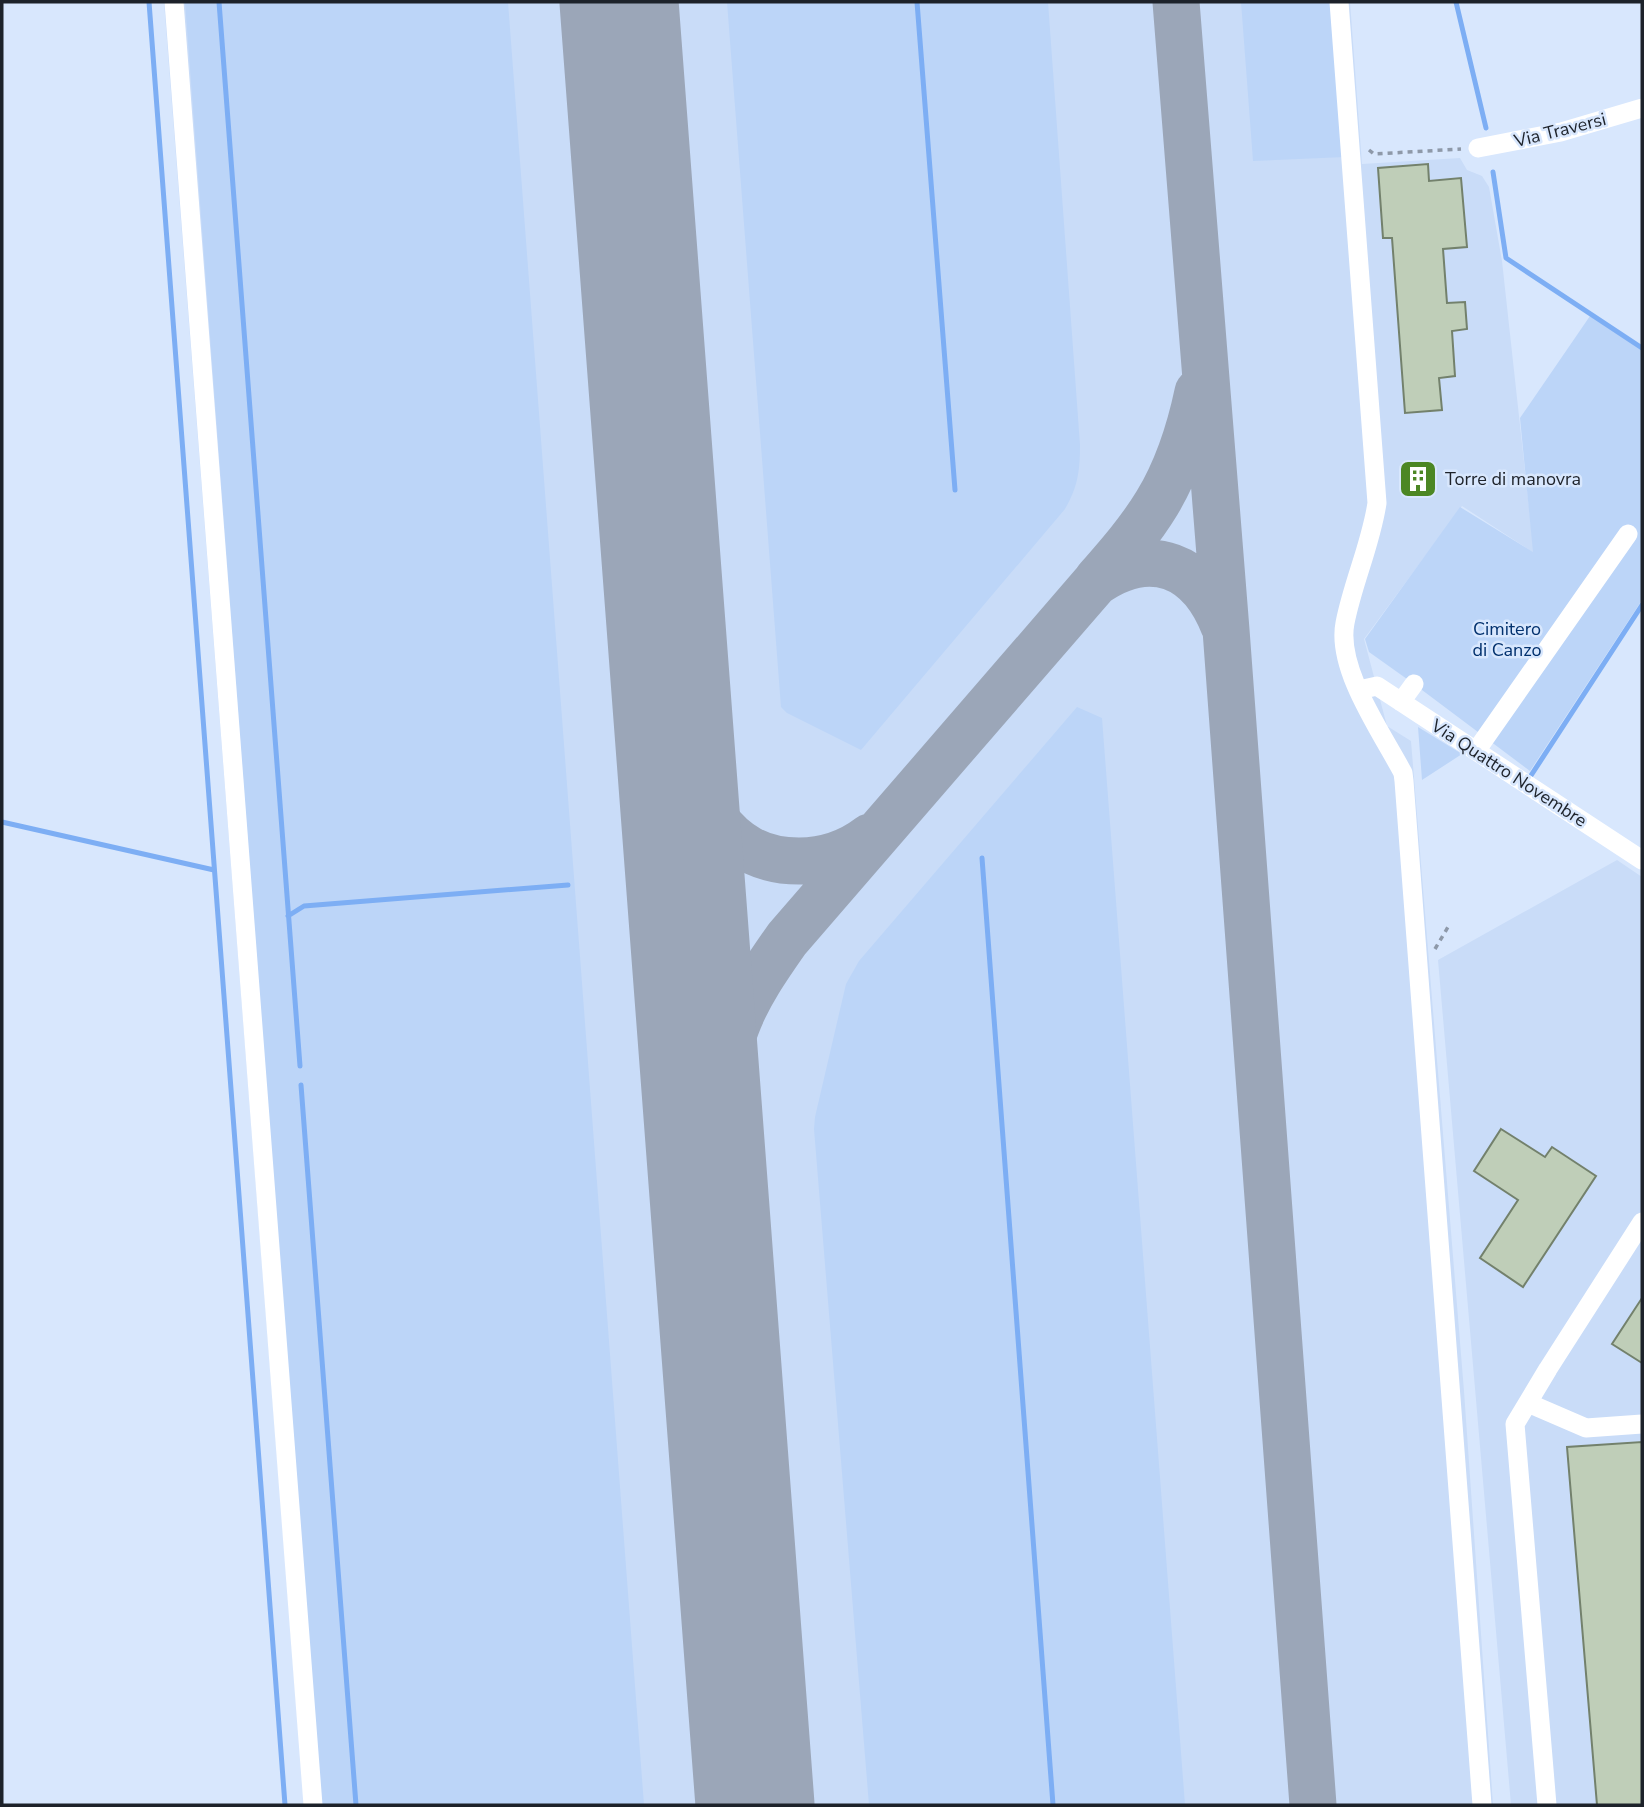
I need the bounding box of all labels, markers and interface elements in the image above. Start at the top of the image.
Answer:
street label: Via Traversi [1511,107,1608,153]
building icon: Torre di manovra [1397,458,1439,500]
place label: Torre di manovra [1445,467,1581,491]
park label: Cimitero di Canzo [1472,617,1542,662]
street label: Via Quattro Novembre [1426,713,1592,832]

